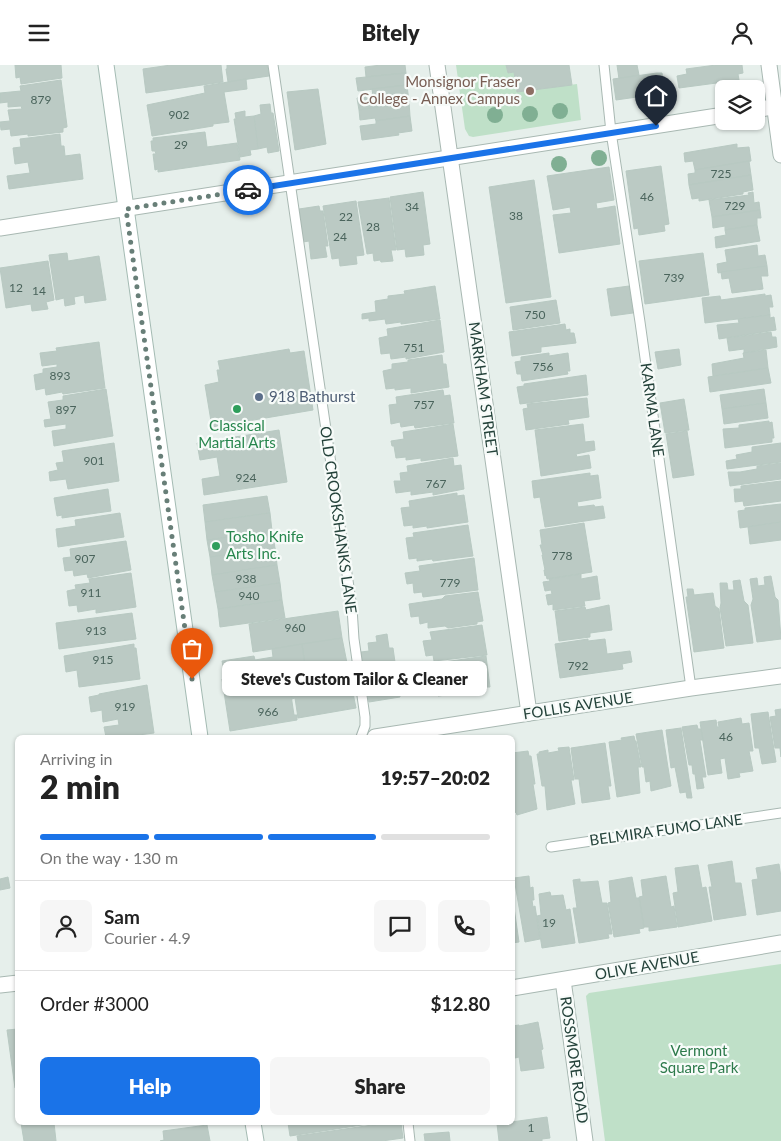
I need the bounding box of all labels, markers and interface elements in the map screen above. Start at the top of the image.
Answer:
icon: menu [25,19,53,47]
text: Bitely [361,19,420,46]
icon: person [728,19,756,47]
place label: Monsignor Fraser College - Annex Campus [359,72,521,107]
pin [635,75,677,126]
map controls [715,80,765,130]
button: layers [715,80,765,130]
icon: home [642,82,670,110]
marker: Monsignor Fraser College - Annex Campus [524,85,536,97]
house number: 879 [31,92,51,107]
house number: 902 [169,107,189,122]
house number: 29 [174,137,188,152]
courier [223,165,273,215]
house number: 725 [711,166,731,181]
icon: car [234,176,262,204]
house number: 46 [640,189,654,204]
house number: 729 [725,198,745,213]
house number: 34 [405,199,419,214]
house number: 38 [509,208,523,223]
house number: 22 [339,209,353,224]
house number: 28 [366,219,380,234]
house number: 24 [333,229,347,244]
house number: 739 [664,270,684,285]
house number: 12 [9,280,23,295]
house number: 14 [32,283,46,298]
house number: 750 [525,307,545,322]
street label: MARKHAM STREET [466,321,502,457]
house number: 751 [404,340,424,355]
house number: 756 [533,359,553,374]
street label: KARMA LANE [637,362,669,458]
house number: 893 [50,368,70,383]
place label: 918 Bathurst [269,387,356,405]
marker: 918 Bathurst [253,391,265,403]
house number: 757 [414,397,434,412]
house number: 897 [56,402,76,417]
marker: Classical Martial Arts [231,403,243,415]
place label: Classical Martial Arts [198,416,276,451]
street label: OLD CROOKSHANKS LANE [317,425,361,615]
house number: 901 [84,453,104,468]
house number: 924 [236,470,256,485]
house number: 767 [426,476,446,491]
place label: Tosho Knife Arts Inc. [226,527,304,562]
marker: Tosho Knife Arts Inc. [210,540,222,552]
house number: 778 [552,548,572,563]
house number: 907 [75,551,95,566]
house number: 938 [236,571,256,586]
house number: 779 [440,575,460,590]
house number: 911 [81,585,101,600]
house number: 940 [239,588,259,603]
house number: 960 [285,620,305,635]
house number: 913 [86,623,106,638]
pin [171,628,213,679]
icon: bag [178,635,206,663]
house number: 915 [93,652,113,667]
house number: 792 [568,658,588,673]
callout: Steve's Custom Tailor & Cleaner [222,661,487,697]
text: Steve's Custom Tailor & Cleaner [241,669,468,688]
street label: FOLLIS AVENUE [522,687,634,723]
house number: 919 [115,699,135,714]
house number: 966 [258,704,278,719]
house number: 46 [719,729,733,744]
text: Arriving in [40,749,113,768]
text: 19:57–20:02 [381,766,490,789]
text: 2 min [40,767,120,806]
street label: BELMIRA FUMO LANE [588,809,744,849]
text: On the way · 130 m [40,848,178,867]
button: person [40,900,92,952]
button: chat [374,900,426,952]
button: phone [438,900,490,952]
text: Sam [104,905,140,928]
house number: 19 [542,915,556,930]
text: Courier · 4.9 [104,928,191,947]
street label: OLIVE AVENUE [593,947,700,983]
text: Order #3000 [40,992,149,1015]
text: $12.80 [430,992,490,1015]
street label: ROSSMORE ROAD [557,995,593,1124]
park label: Vermont Square Park [660,1041,739,1076]
button: Help [40,1057,260,1115]
button: Share [270,1057,490,1115]
house number: 1 [528,1120,535,1135]

